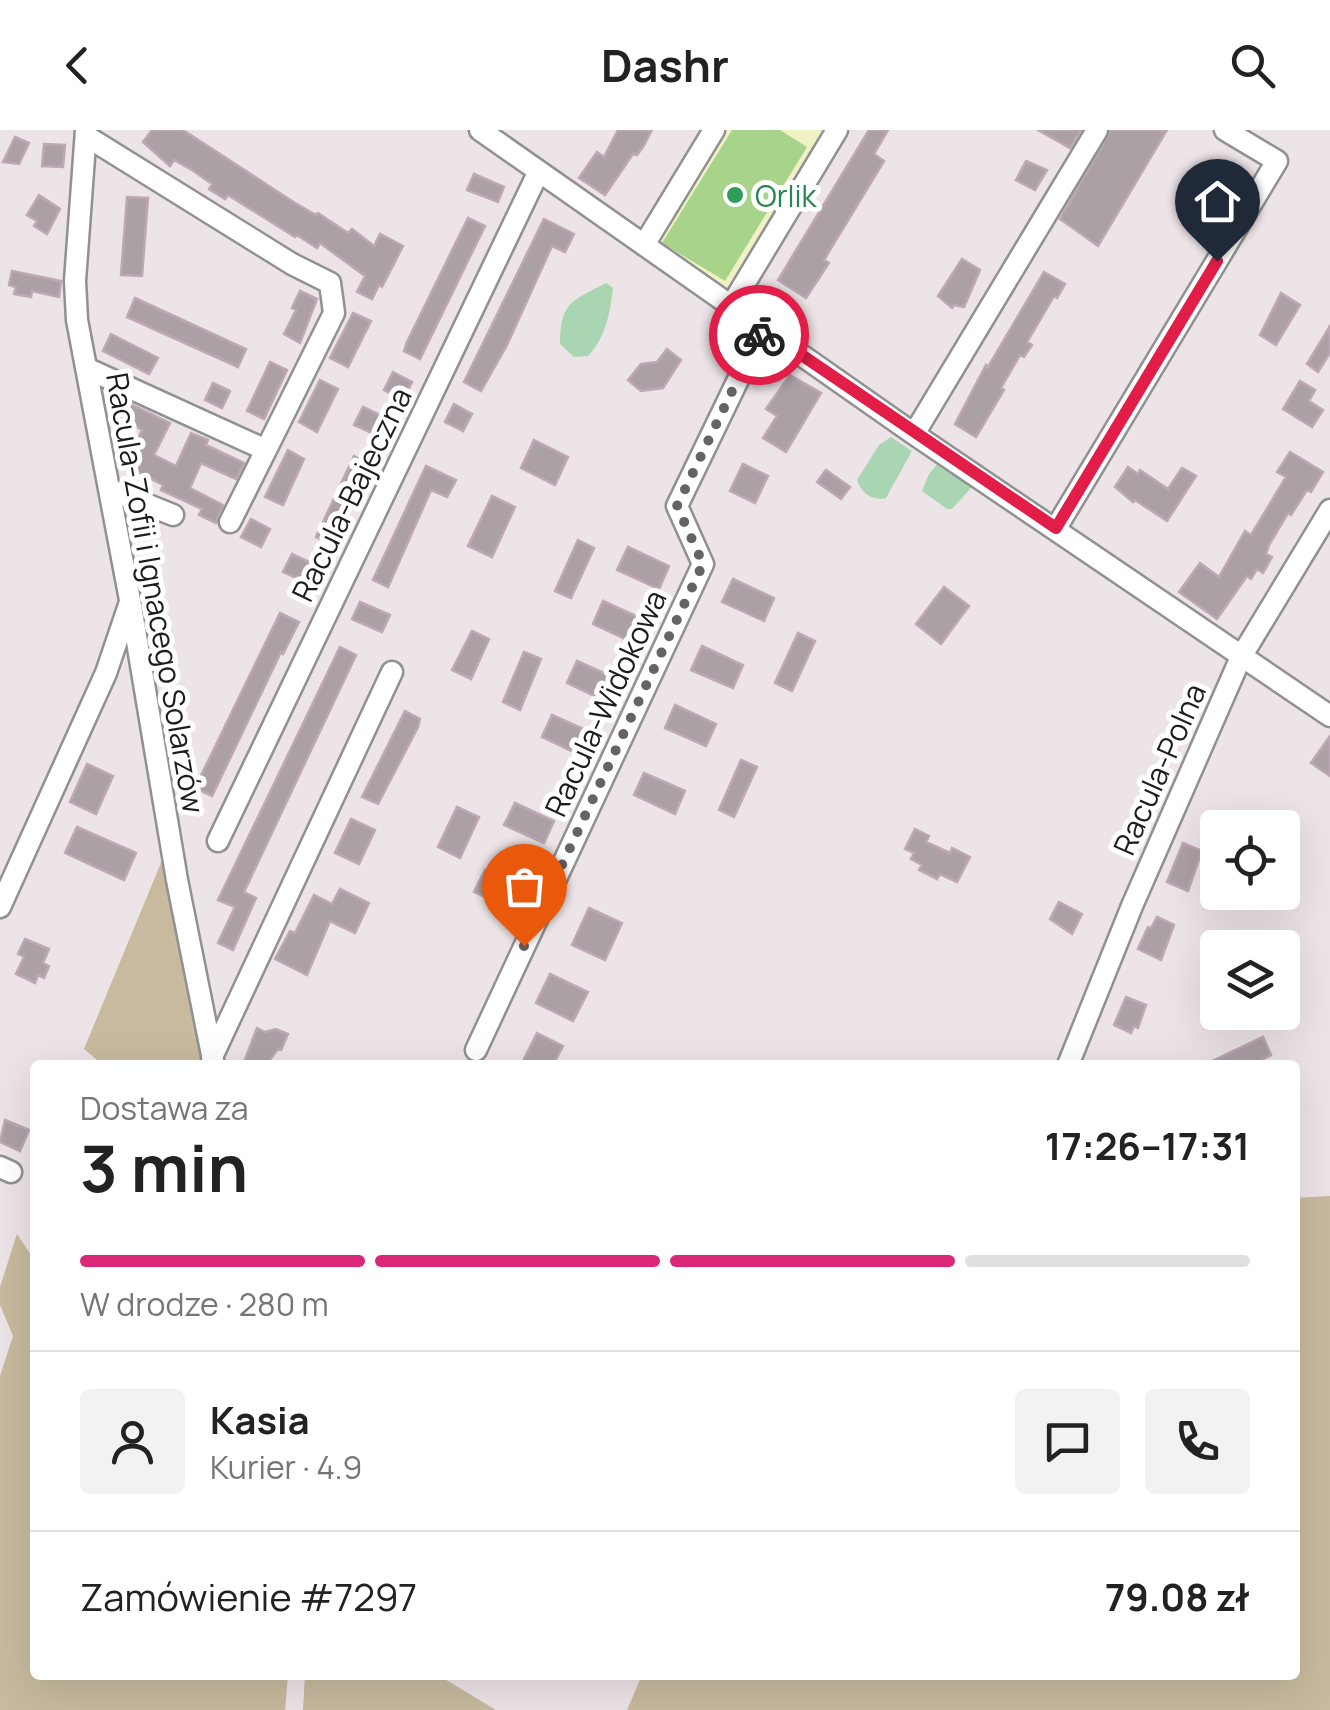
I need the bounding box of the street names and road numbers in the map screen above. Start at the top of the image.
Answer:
street label: Racula-Zofii i Ignacego Solarzów [97,370,215,816]
street label: Racula-Bajeczna [281,380,421,608]
street label: Racula-Widokowa [535,583,675,823]
street label: Racula-Polna [1103,677,1215,861]

